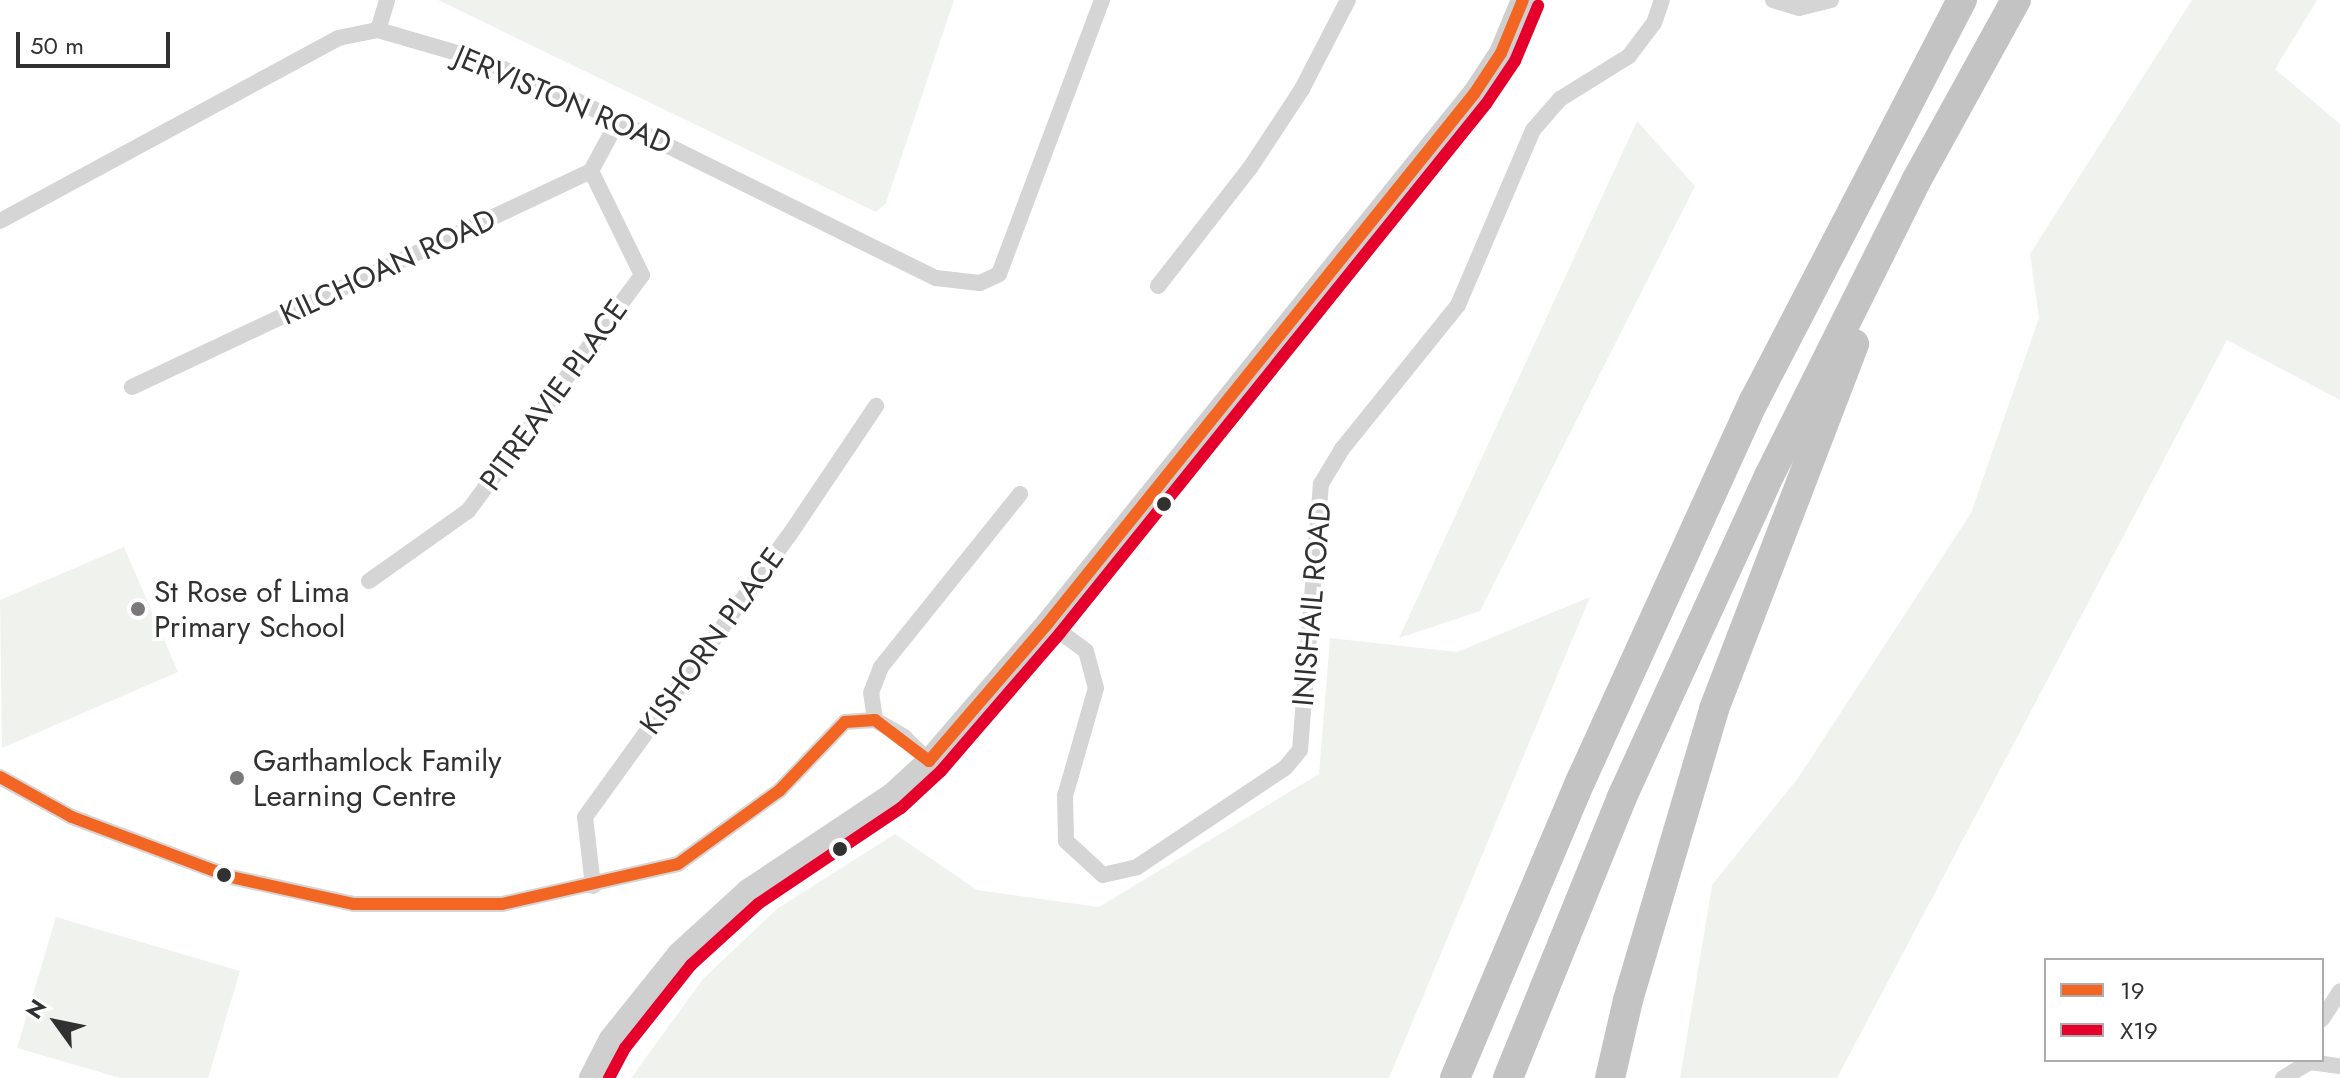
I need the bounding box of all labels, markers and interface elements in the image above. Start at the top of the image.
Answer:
scale bar [20,16,174,66]
text: 50 m [30,28,84,63]
street label: JERVISTON ROAD [449,38,677,162]
street label: KILCHOAN ROAD [275,201,501,333]
street label: PITREAVIE PLACE [473,292,635,498]
unlabelled marker [1156,496,1172,512]
street label: INISHAIL ROAD [1285,500,1339,708]
street label: KISHORN PLACE [632,541,792,741]
place label: St Rose of Lima Primary School [154,574,349,644]
marker: St Rose of Lima Primary School [129,600,147,618]
place label: Garthamlock Family Learning Centre [253,743,501,814]
marker: Garthamlock Family Learning Centre [228,769,246,787]
unlabelled marker [832,841,848,857]
unlabelled marker [216,867,232,883]
legend [2044,958,2324,1062]
text: 19 [2120,973,2145,1008]
north arrow [16,982,96,1062]
text: N [18,993,54,1025]
text: X19 [2120,1013,2158,1048]

